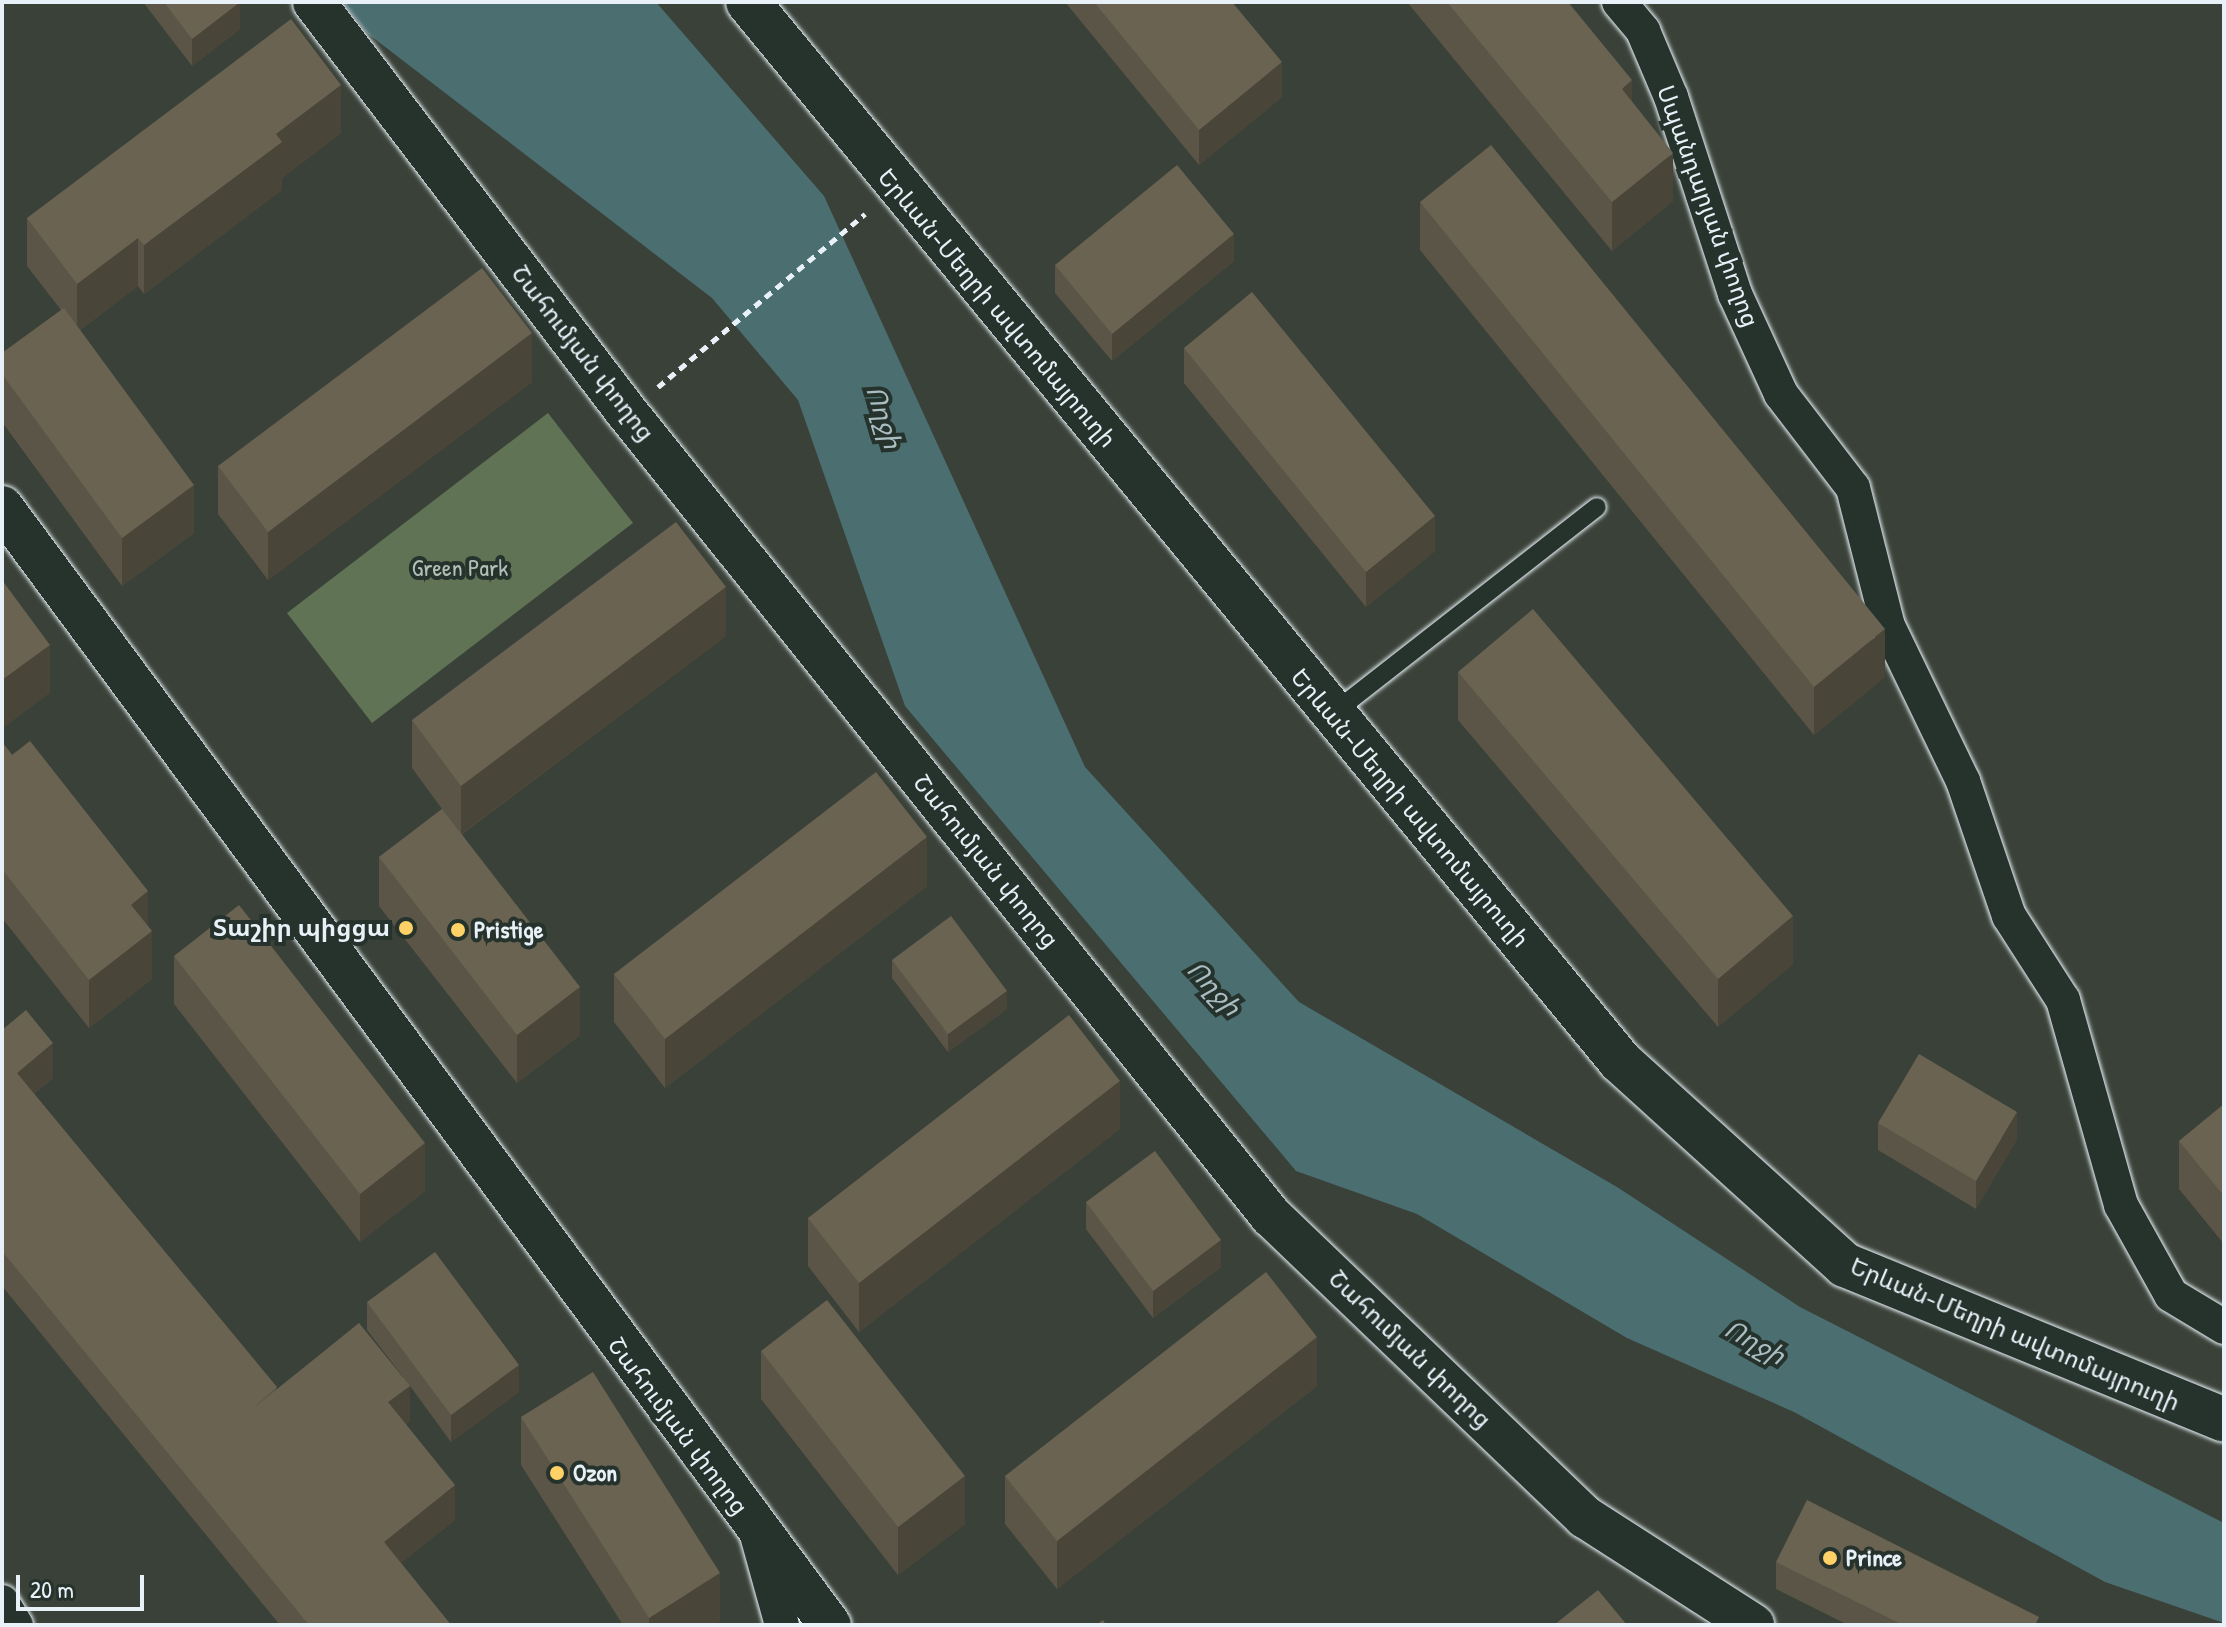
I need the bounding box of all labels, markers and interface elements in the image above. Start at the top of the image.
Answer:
street label: Սպանդարյան փողոց [1651,81,1765,331]
street label: Երևան-Մեղրի ավտոմայրուղի [872,163,1122,453]
street label: Շահումյան փողոց [505,259,661,447]
water label: Ողջի [860,382,908,452]
park label: Green Park [412,554,508,582]
street label: Երևան-Մեղրի ավտոմայրուղի [1285,663,1535,953]
street label: Շահումյան փողոց [907,768,1065,954]
place label: Տաշիր պիցցա [213,914,390,942]
place label: Pristige [474,916,543,944]
marker: Տաշիր պիցցա [397,919,415,937]
marker: Pristige [449,921,467,939]
water label: Ողջի [1181,954,1247,1022]
street label: Երևան-Մեղրի ավտոմայրուղի [1846,1251,2184,1417]
street label: Շահումյան փողոց [1323,1264,1497,1434]
water label: Ողջի [1719,1313,1791,1371]
street label: Շահումյան փողոց [602,1332,754,1520]
place label: Ozon [573,1459,617,1487]
marker: Ozon [548,1464,566,1482]
place label: Prince [1846,1544,1902,1572]
marker: Prince [1821,1549,1839,1567]
scale bar [20,1559,148,1609]
text: 20 m [30,1573,74,1605]

